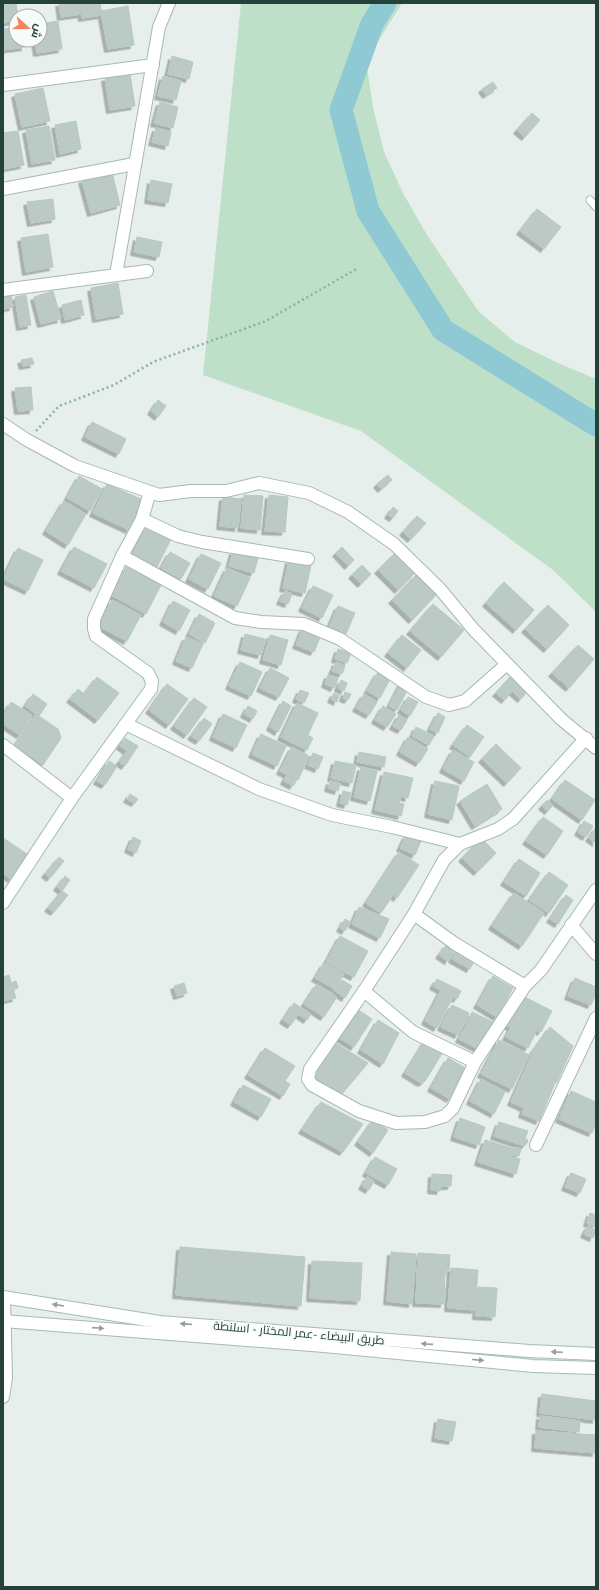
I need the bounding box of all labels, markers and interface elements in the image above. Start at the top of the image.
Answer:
north arrow [8,8,48,48]
text: ش [28,22,47,41]
one-way arrow [51,1302,64,1308]
street label: طريق البيضاء -عمر المختار - اسلنطة [213,1317,385,1348]
one-way arrow [180,1320,192,1327]
one-way arrow [92,1325,104,1332]
one-way arrow [421,1340,433,1347]
one-way arrow [551,1349,563,1356]
one-way arrow [472,1357,484,1364]

